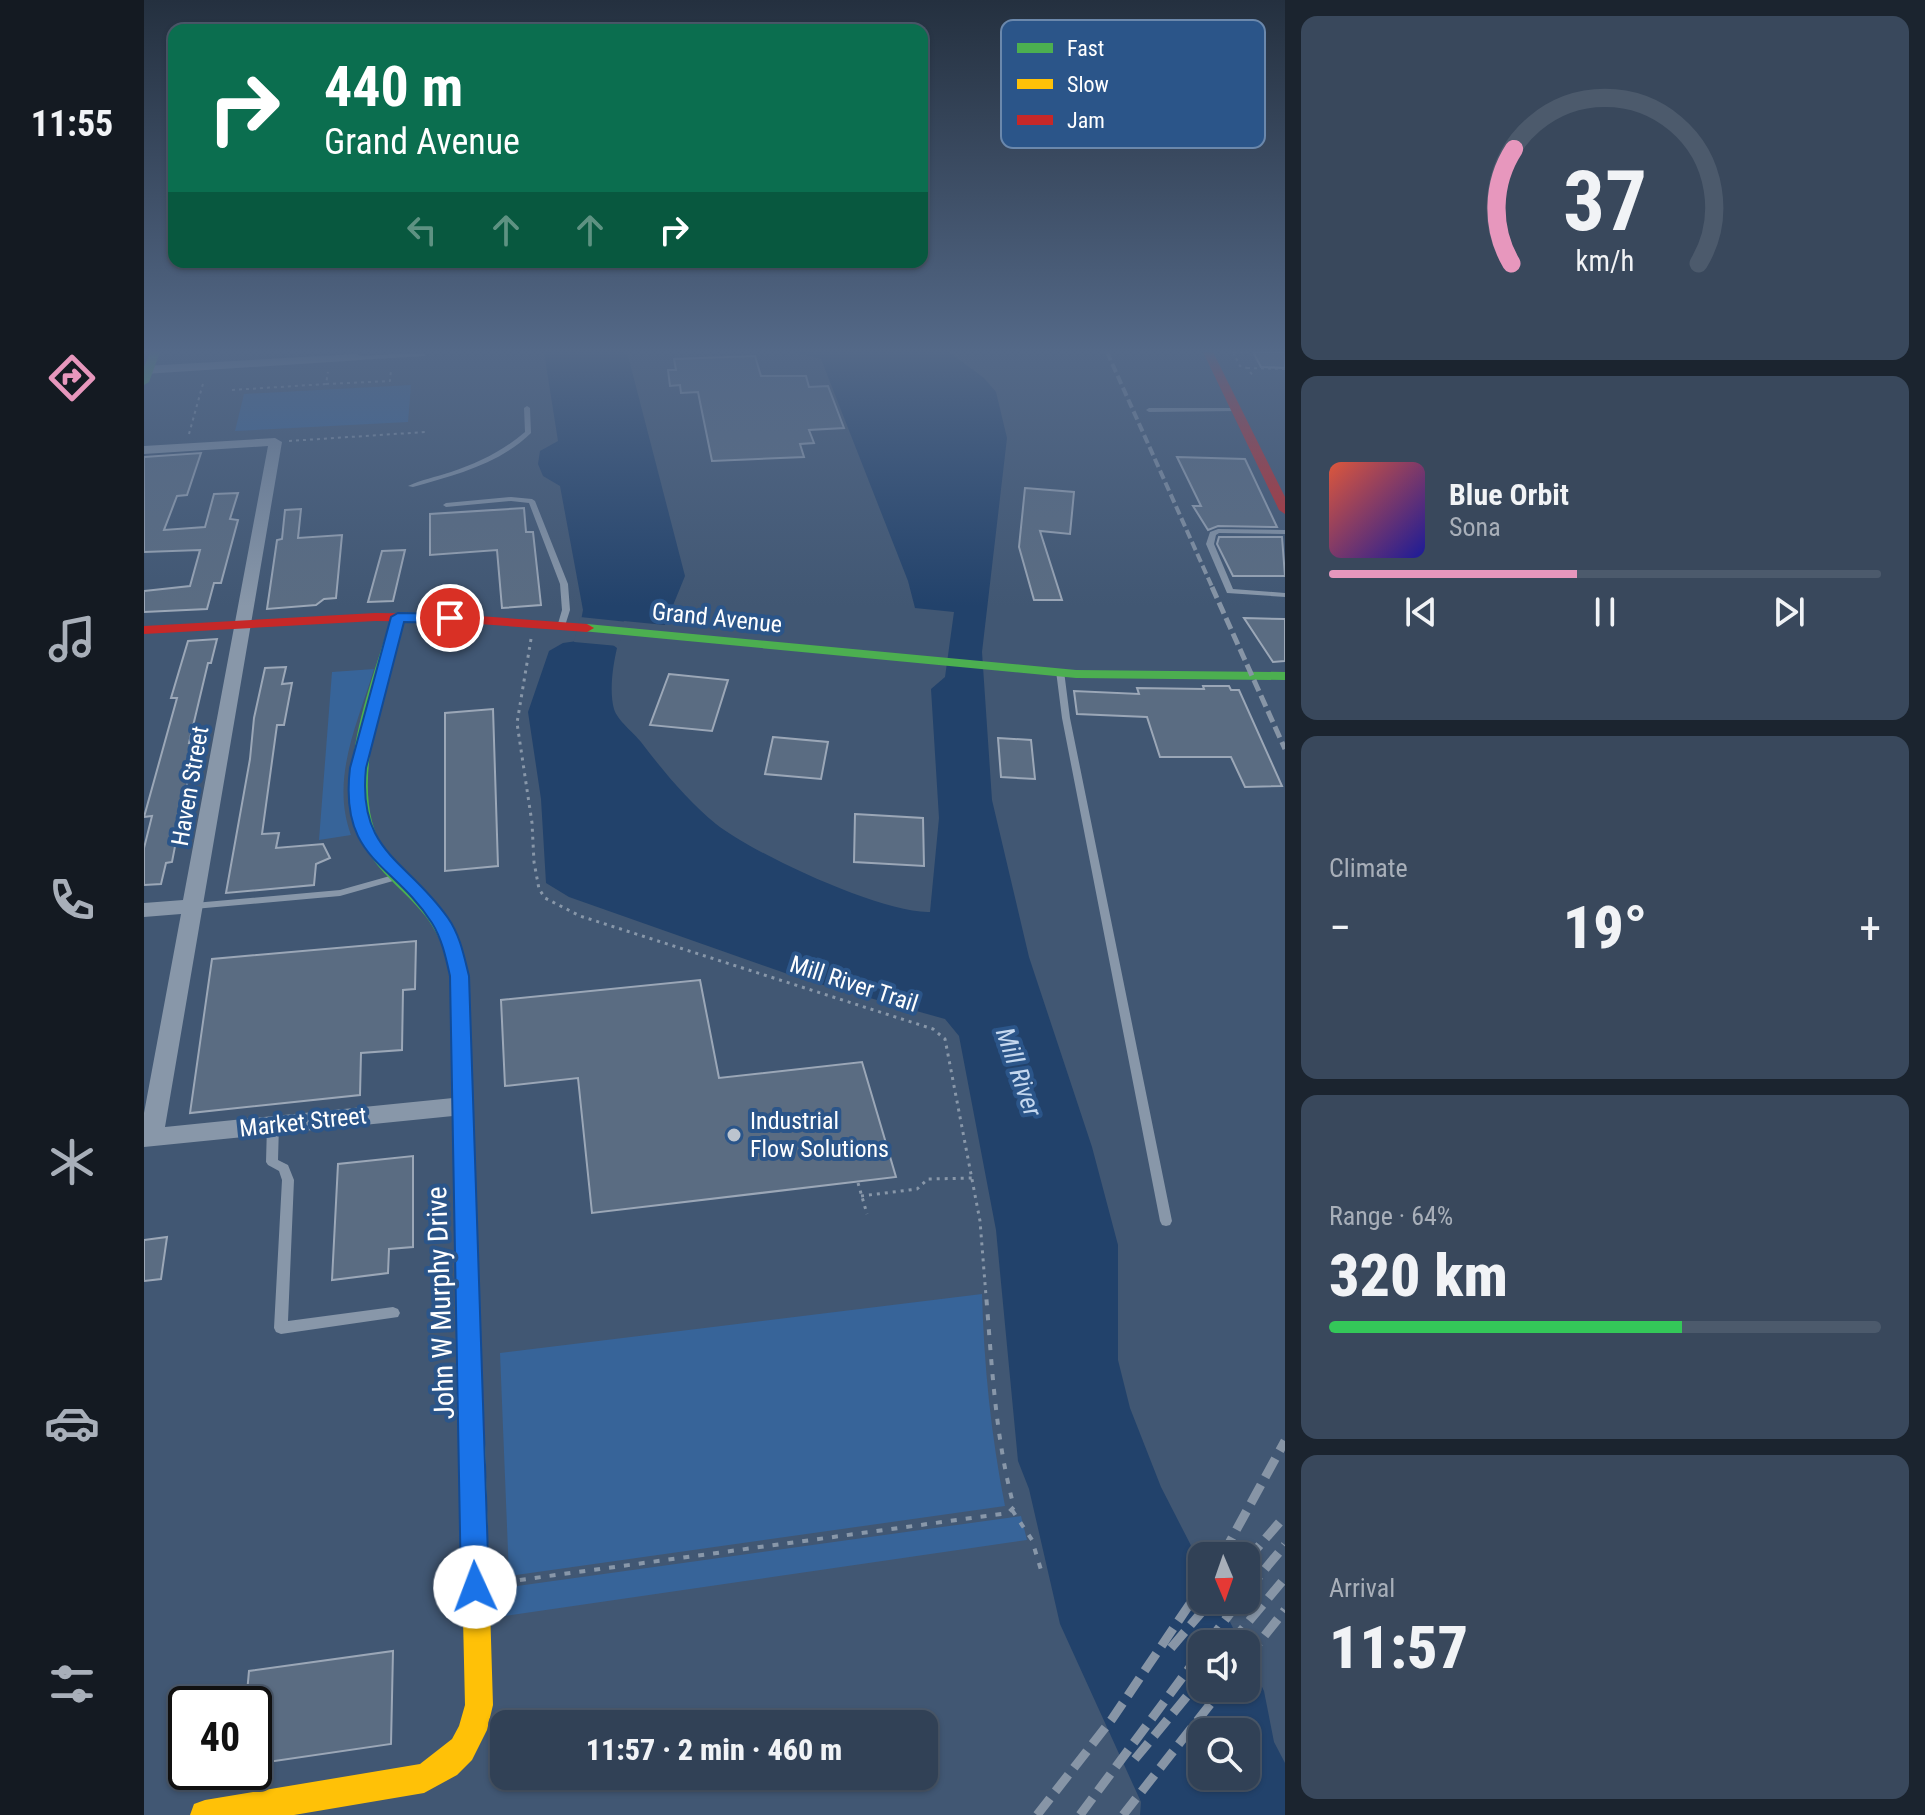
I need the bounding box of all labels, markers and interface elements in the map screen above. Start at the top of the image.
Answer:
legend [1001,20,1265,148]
text: Fast [1067,36,1104,61]
text: 440 m [324,54,463,120]
icon: right [192,56,296,160]
text: Slow [1067,72,1109,97]
text: 11:55 [31,103,113,145]
text: Jam [1067,108,1105,133]
text: Grand Avenue [324,121,520,163]
text: 37 [1563,152,1647,249]
icon: left [400,208,444,252]
icon: ahead [484,208,528,252]
icon: ahead [568,208,612,252]
icon: right [652,208,696,252]
text: km/h [1576,244,1634,278]
icon: directions [44,350,100,406]
text: Blue Orbit [1449,477,1569,512]
text: Sona [1449,512,1501,542]
pin [416,584,484,652]
icon: previous [1399,590,1443,634]
icon: pause [1583,590,1627,634]
icon: next [1767,590,1811,634]
icon: arrive [428,596,472,640]
street label: Grand Avenue [651,597,783,639]
icon: music [44,611,100,667]
street label: Haven Street [166,724,214,848]
text: Climate [1329,853,1408,883]
icon: phone [44,872,100,928]
text: 19° [1563,892,1647,963]
text: − [1329,902,1351,954]
text: + [1859,902,1881,954]
street label: Mill River Trail [786,950,922,1018]
water label: Mill River [990,1024,1049,1121]
street label: Market Street [238,1101,368,1143]
place label: Industrial Flow Solutions [750,1107,889,1163]
marker: Industrial Flow Solutions [725,1126,743,1144]
icon: climate [44,1134,100,1190]
street label: John W Murphy Drive [420,1186,461,1420]
text: Range · 64% [1329,1201,1453,1231]
text: 320 km [1329,1240,1508,1311]
icon: car [44,1395,100,1451]
north arrow [1188,1542,1260,1614]
map controls [1188,1542,1260,1790]
position arrow [433,1545,517,1629]
text: Arrival [1329,1573,1395,1603]
text: 11:57 [1329,1612,1468,1683]
button: sound [1188,1630,1260,1702]
icon: filters [44,1656,100,1712]
speed limit sign: 40 [168,1686,272,1790]
button: search [1188,1718,1260,1790]
text: 11:57 · 2 min · 460 m [586,1732,842,1767]

